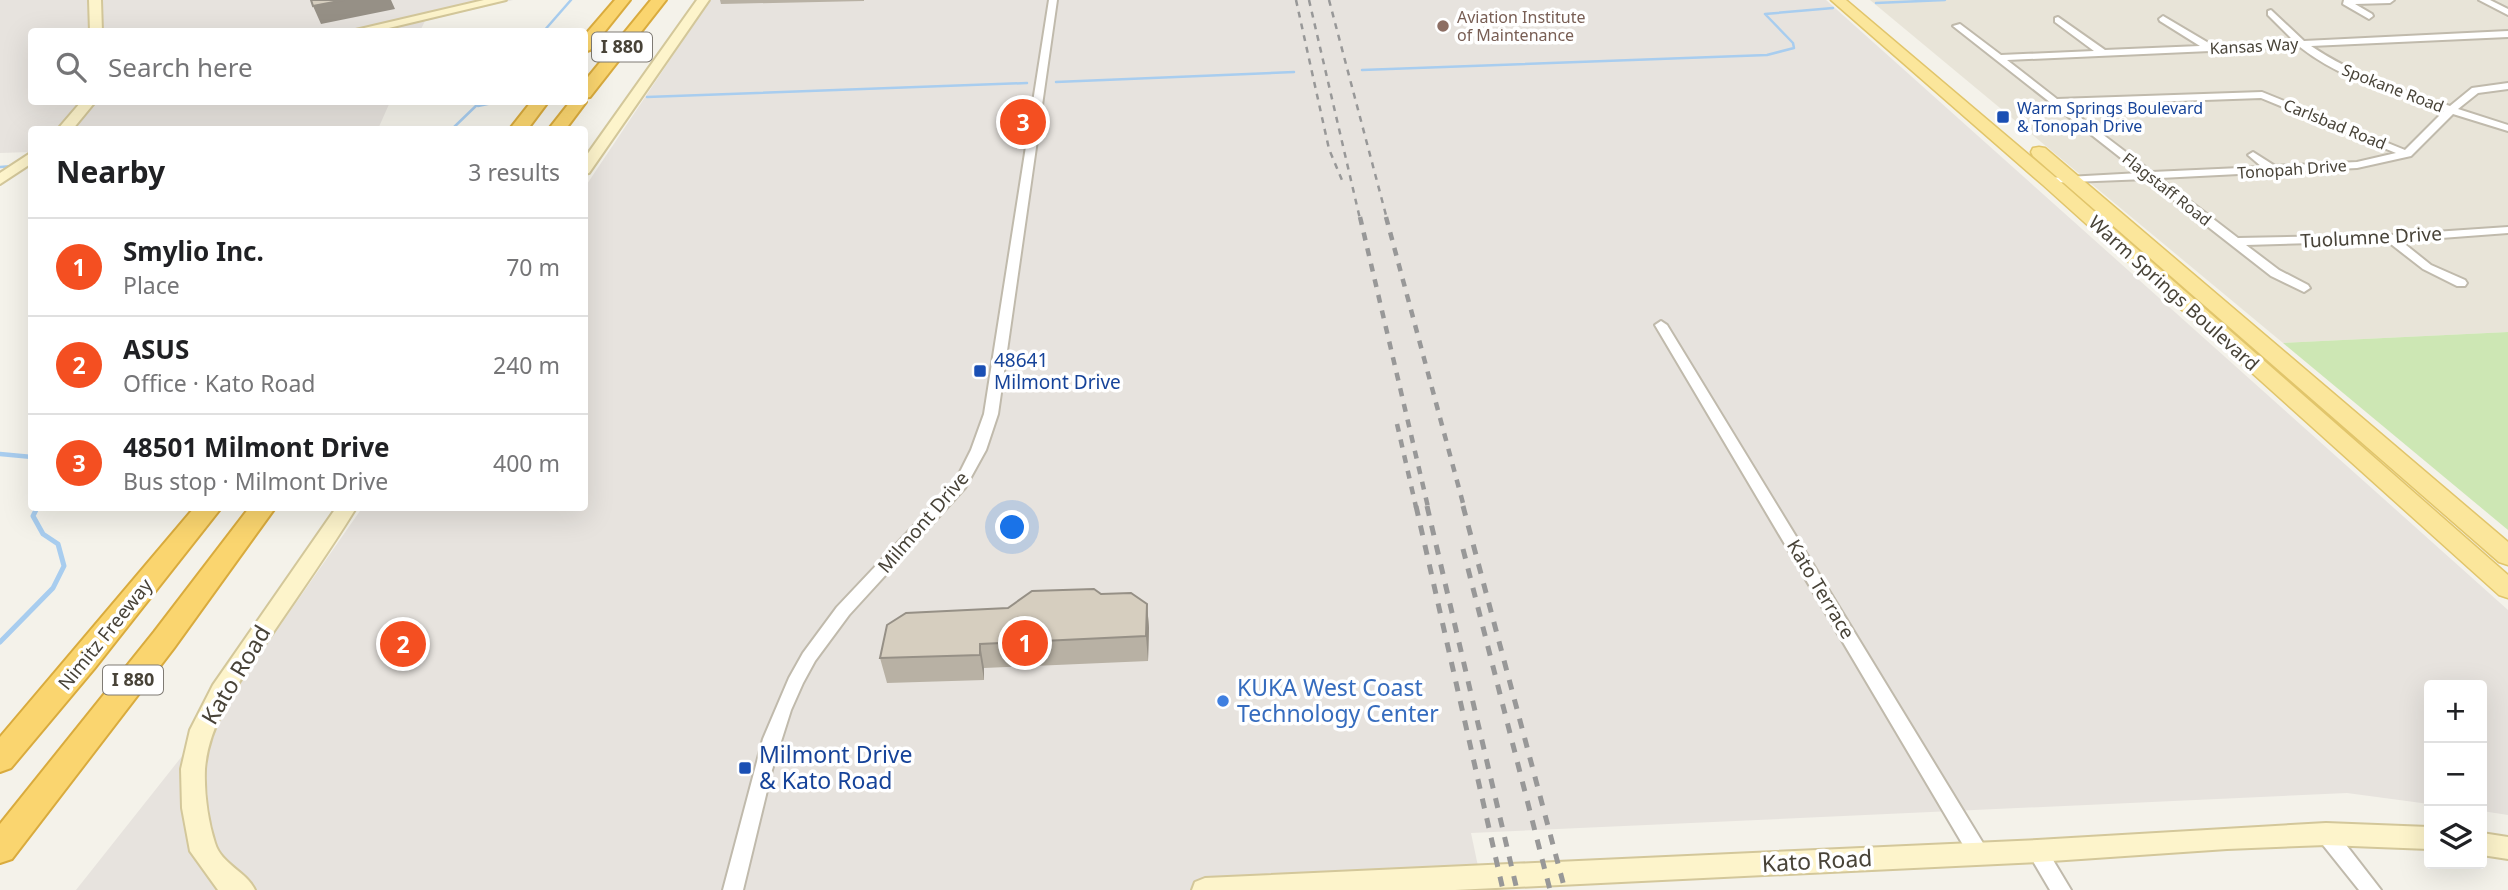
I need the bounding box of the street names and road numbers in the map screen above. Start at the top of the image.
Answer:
road number: I 880 [592,32,652,62]
street label: Kansas Way [2209,33,2300,59]
street label: Spokane Road [2339,58,2447,118]
street label: Carlsbad Road [2280,93,2390,155]
street label: Flagstaff Road [2118,147,2216,231]
street label: Tonopah Drive [2237,154,2347,184]
street label: Warm Springs Boulevard [2083,209,2265,377]
street label: Tuolumne Drive [2300,220,2442,254]
street label: Milmont Drive [872,466,974,578]
street label: Kato Terrace [1781,535,1861,643]
street label: Nimitz Freeway [52,573,158,695]
street label: Kato Road [193,619,277,730]
road number: I 880 [103,666,163,694]
street label: Kato Road [1761,841,1873,879]

